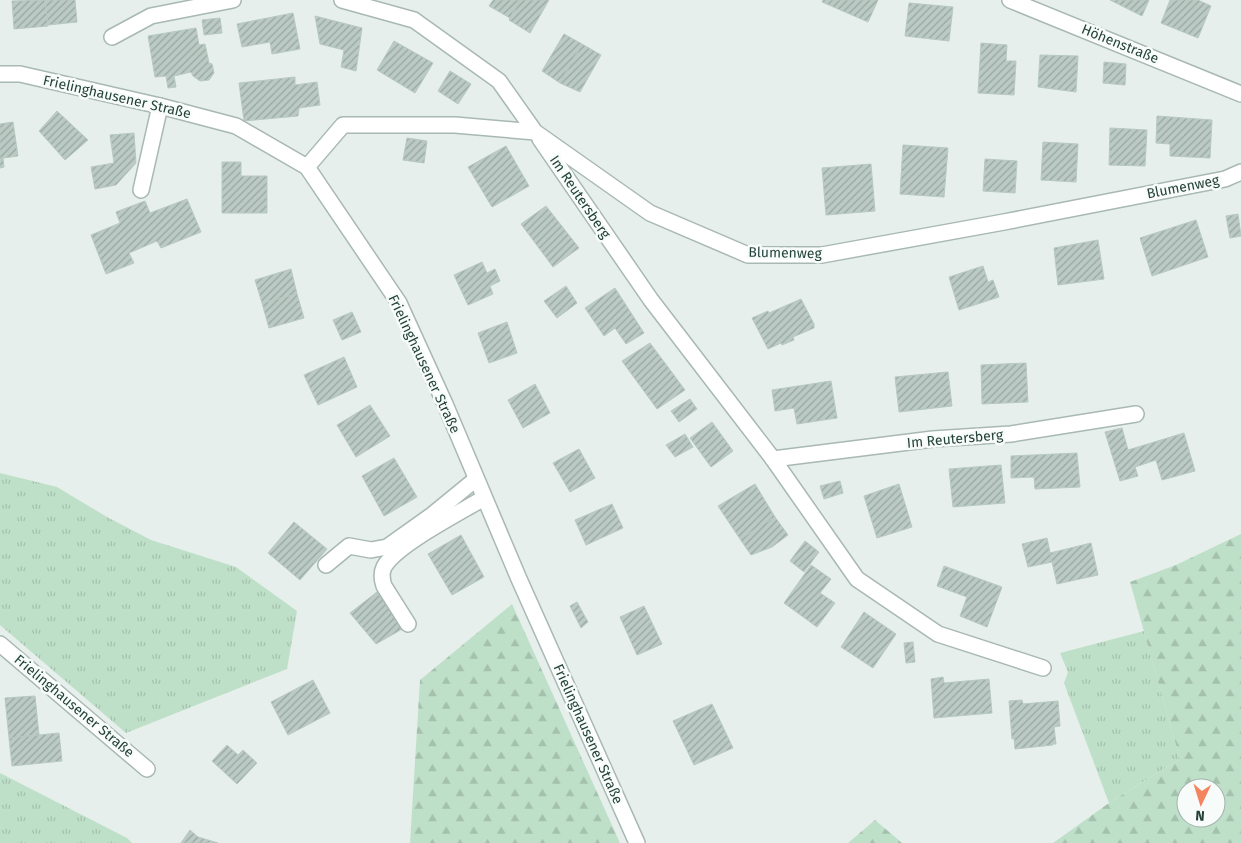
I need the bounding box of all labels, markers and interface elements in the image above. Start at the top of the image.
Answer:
street label: Höhenstraße [1079,21,1161,67]
street label: Frielinghausener Straße [41,72,193,122]
street label: Im Reutersberg [546,152,614,242]
street label: Blumenweg [1145,172,1221,202]
street label: Blumenweg [748,244,823,262]
street label: Frielinghausener Straße [384,292,464,436]
street label: Im Reutersberg [906,426,1005,452]
street label: Frielinghausener Straße [11,651,137,761]
street label: Frielinghausener Straße [549,662,627,806]
north arrow [1176,778,1226,828]
text: N [1195,807,1205,824]

